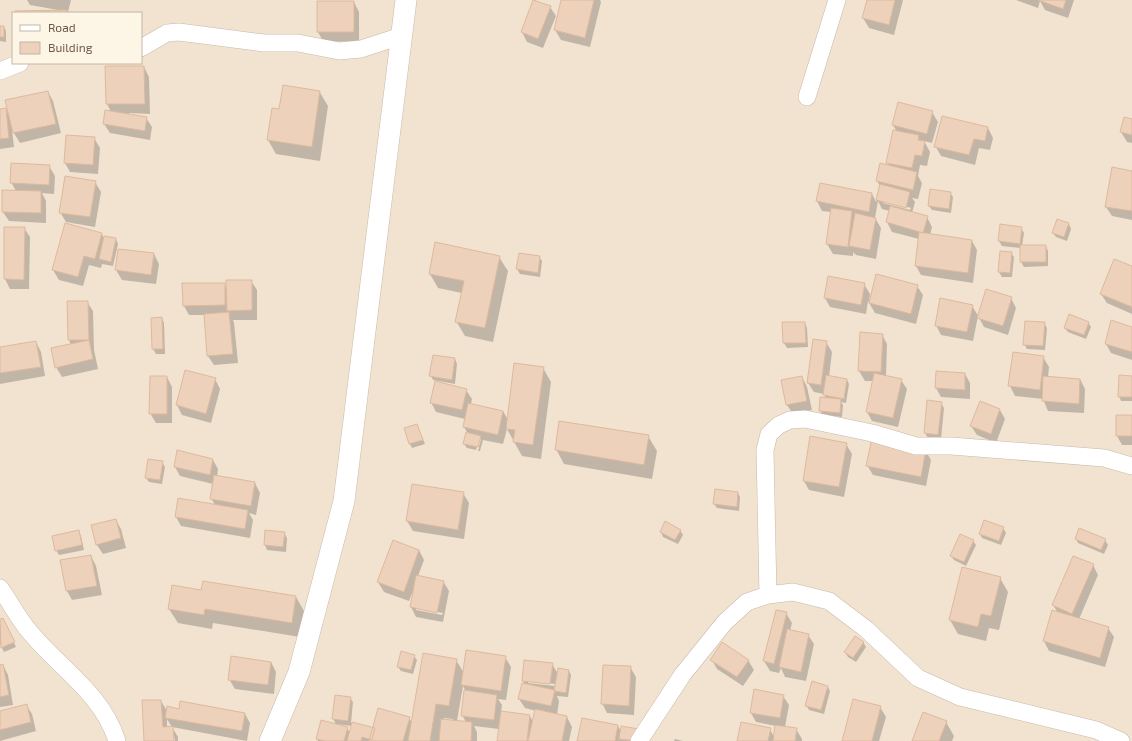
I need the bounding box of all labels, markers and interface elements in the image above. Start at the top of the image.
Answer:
legend [12,12,142,64]
text: Road [48,20,76,34]
text: Building [48,40,93,54]

